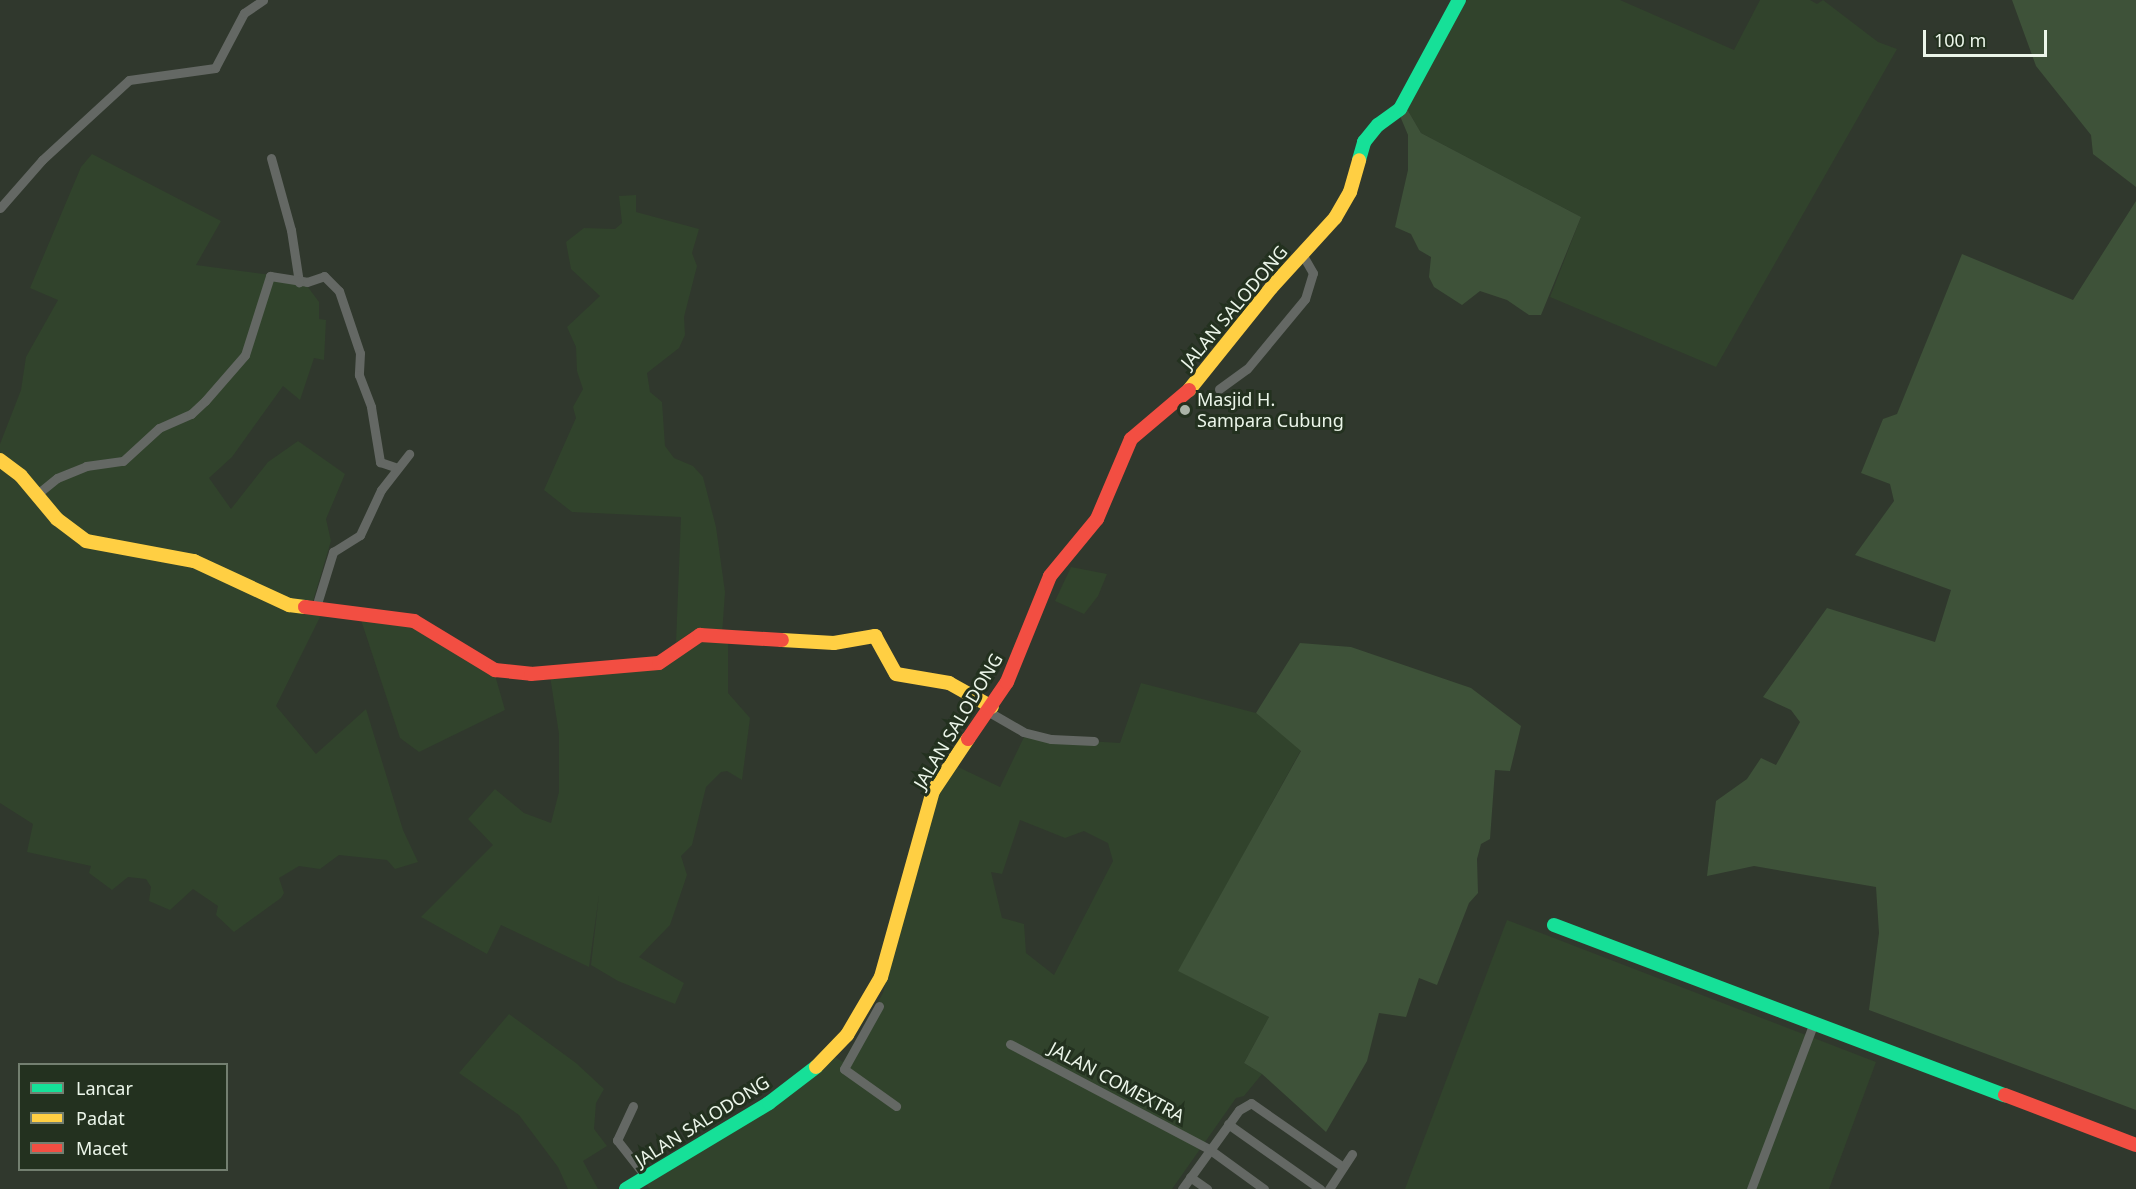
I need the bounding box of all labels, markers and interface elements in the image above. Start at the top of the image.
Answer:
scale bar [1926,18,2050,56]
text: 100 m [1934,28,1986,52]
street label: JALAN SALODONG [1176,241,1292,373]
place label: Masjid H. Sampara Cubung [1197,389,1344,432]
marker: Masjid H. Sampara Cubung [1178,403,1192,417]
street label: JALAN SALODONG [909,649,1007,793]
street label: JALAN COMEXTRA [1046,1037,1188,1127]
legend [18,1063,228,1171]
street label: JALAN SALODONG [631,1071,773,1171]
text: Lancar [76,1076,133,1100]
text: Padat [76,1106,125,1130]
text: Macet [76,1136,128,1160]

